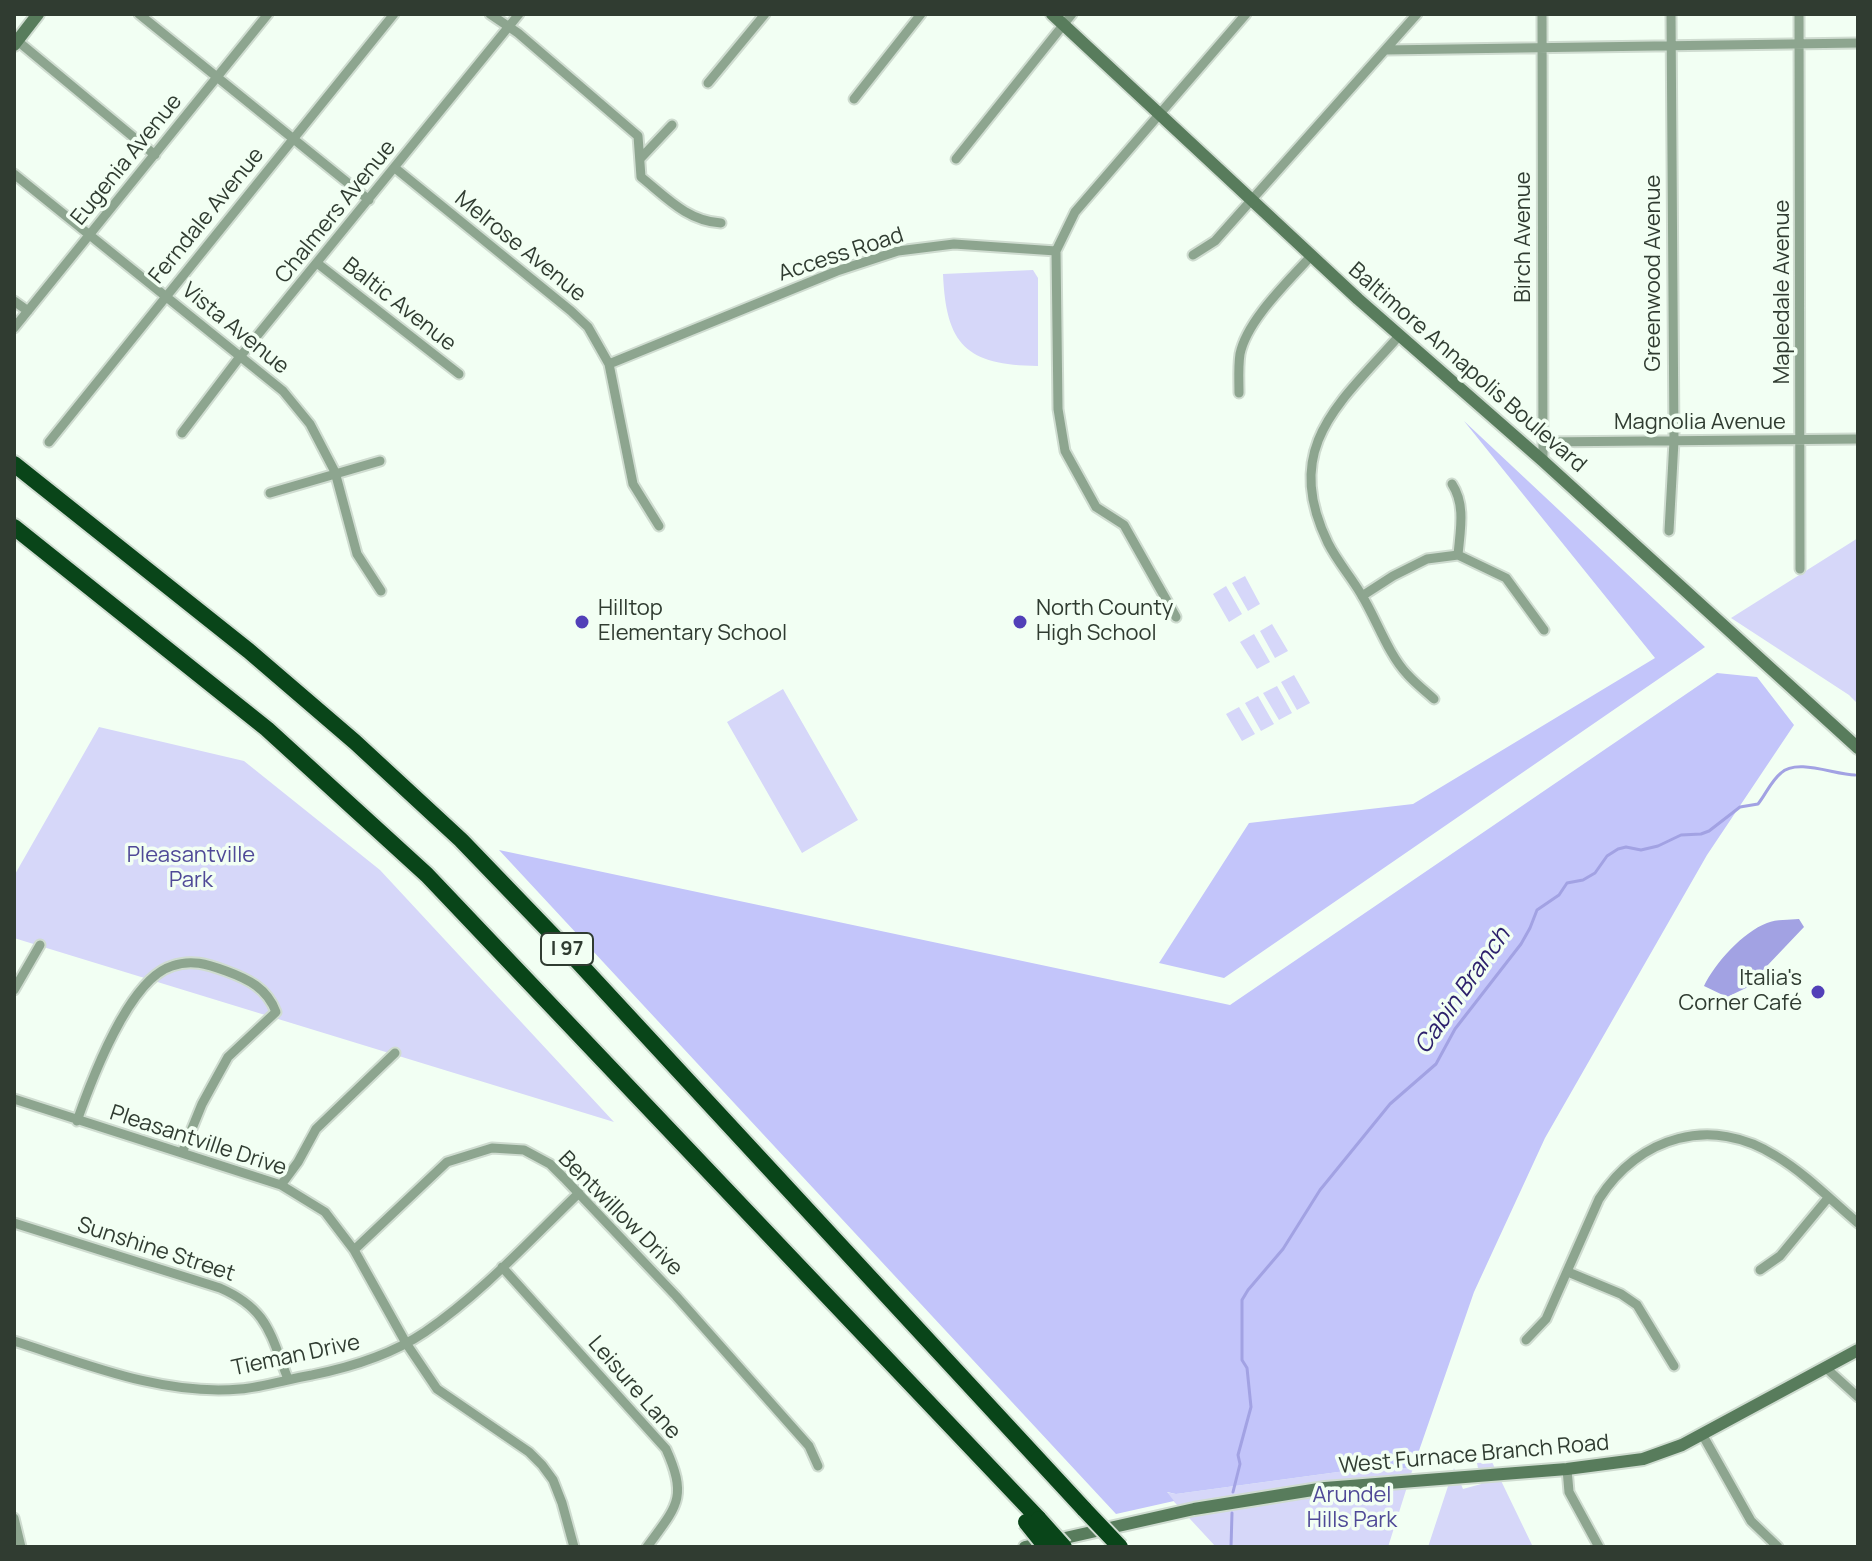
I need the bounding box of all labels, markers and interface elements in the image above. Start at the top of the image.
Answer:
street label: Eugenia Avenue [66,89,188,231]
street label: Chalmers Avenue [270,135,402,289]
street label: Ferndale Avenue [144,143,270,289]
street label: Birch Avenue [1511,171,1537,303]
street label: Greenwood Avenue [1641,175,1667,371]
street label: Melrose Avenue [449,186,591,308]
street label: Mapledale Avenue [1770,200,1796,384]
street label: Access Road [775,222,907,288]
street label: Baltic Avenue [337,253,461,357]
street label: Baltimore Annapolis Boulevard [1343,257,1591,479]
street label: Vista Avenue [176,278,294,380]
street label: Magnolia Avenue [1614,410,1786,436]
place label: Hilltop Elementary School [598,596,787,648]
place label: North County High School [1036,596,1173,648]
marker: Hilltop Elementary School [573,613,591,631]
marker: North County High School [1011,613,1029,631]
park label: Pleasantville Park [127,843,255,894]
water label: Cabin Branch [1409,922,1517,1060]
road number: I 97 [541,933,593,965]
place label: Italia's Corner Café [1679,966,1802,1018]
marker: Italia's Corner Café [1809,983,1827,1001]
street label: Pleasantville Drive [106,1100,290,1182]
street label: Bentwillow Drive [552,1146,688,1282]
street label: Sunshine Street [74,1212,238,1288]
street label: Tieman Drive [229,1330,363,1382]
street label: Leisure Lane [582,1331,686,1445]
street label: West Furnace Branch Road [1338,1430,1610,1480]
park label: Arundel Hills Park [1307,1483,1397,1534]

